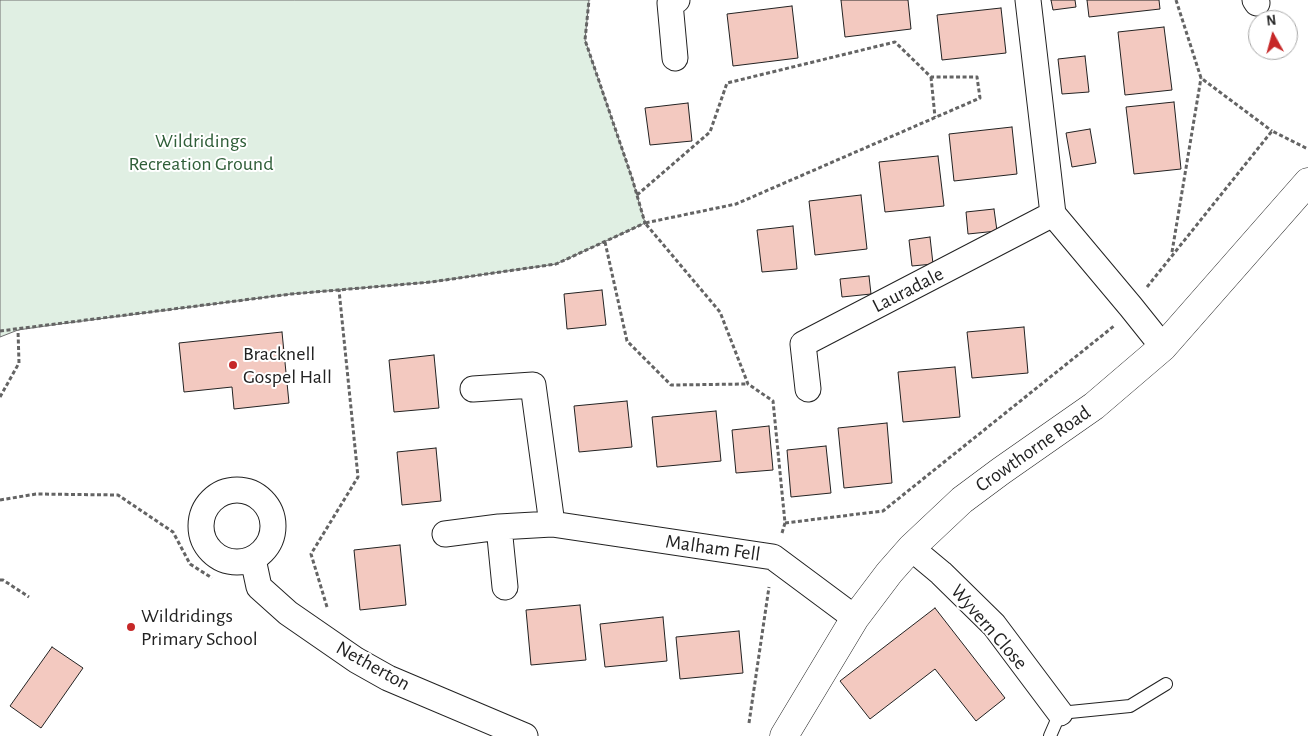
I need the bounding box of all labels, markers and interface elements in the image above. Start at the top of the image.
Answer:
north arrow [1248,10,1298,60]
text: N [1266,14,1277,29]
park label: Wildridings Recreation Ground [128,129,274,176]
street label: Lauradale [868,262,948,318]
place label: Bracknell Gospel Hall [243,342,332,389]
marker: Bracknell Gospel Hall [227,359,239,371]
street label: Crowthorne Road [971,400,1095,498]
street label: Malham Fell [664,529,762,567]
street label: Wyvern Close [945,579,1033,675]
place label: Wildridings Primary School [141,604,258,651]
marker: Wildridings Primary School [125,621,137,633]
street label: Netherton [332,636,414,696]

